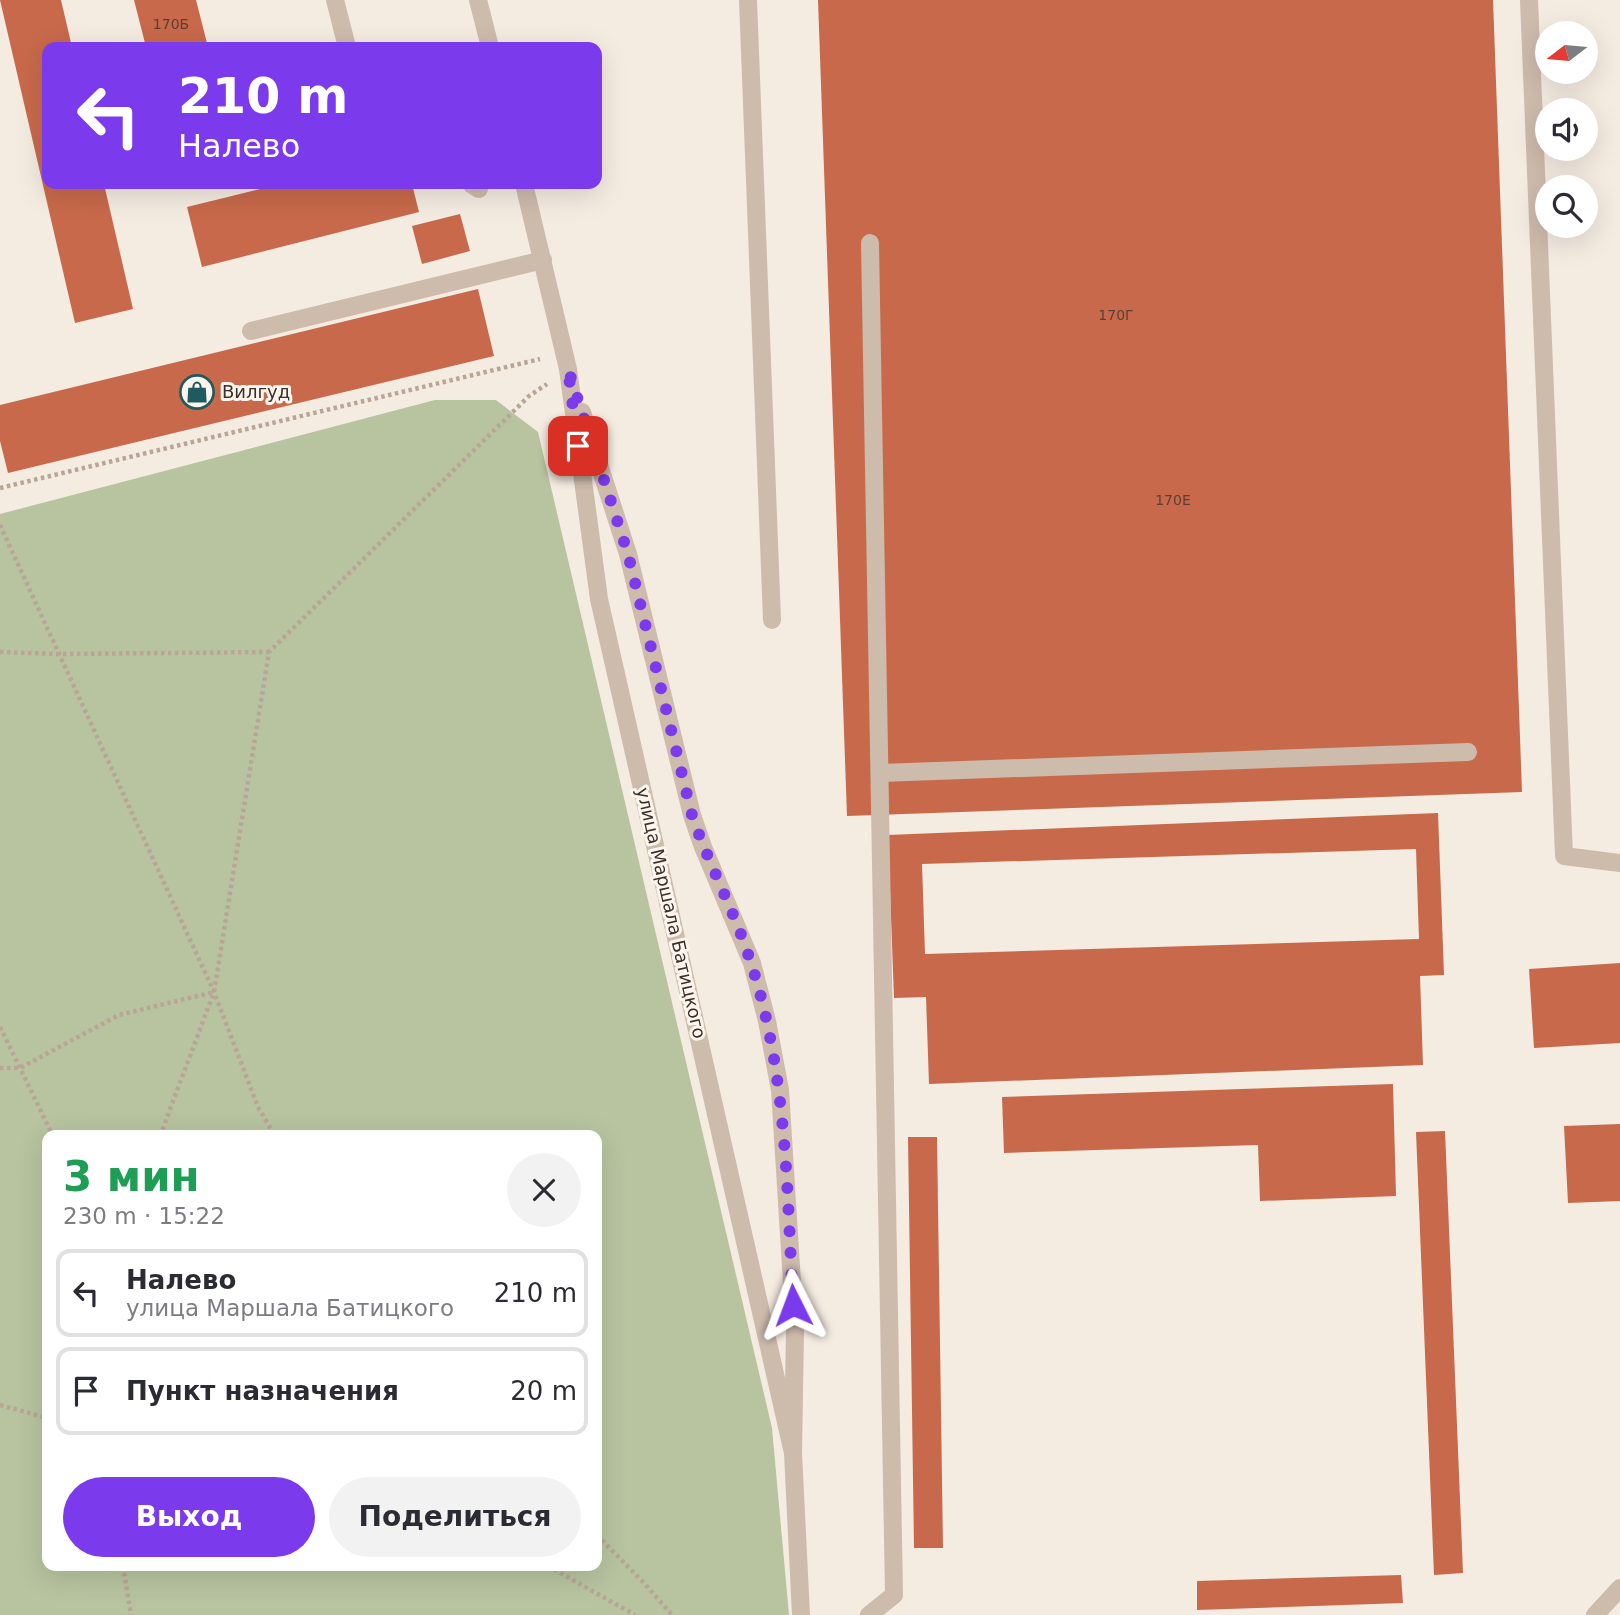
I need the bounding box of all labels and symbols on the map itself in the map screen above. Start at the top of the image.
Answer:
house number: 170Б [153,16,189,32]
north arrow [1535,21,1598,84]
house number: 170Г [1098,307,1134,323]
shop icon: Вилгуд [178,373,216,411]
place label: Вилгуд [222,381,290,402]
pin [548,416,608,476]
house number: 170Е [1155,492,1191,508]
street label: улица Маршала Батицкого [632,785,711,1040]
position arrow [756,1268,830,1342]

